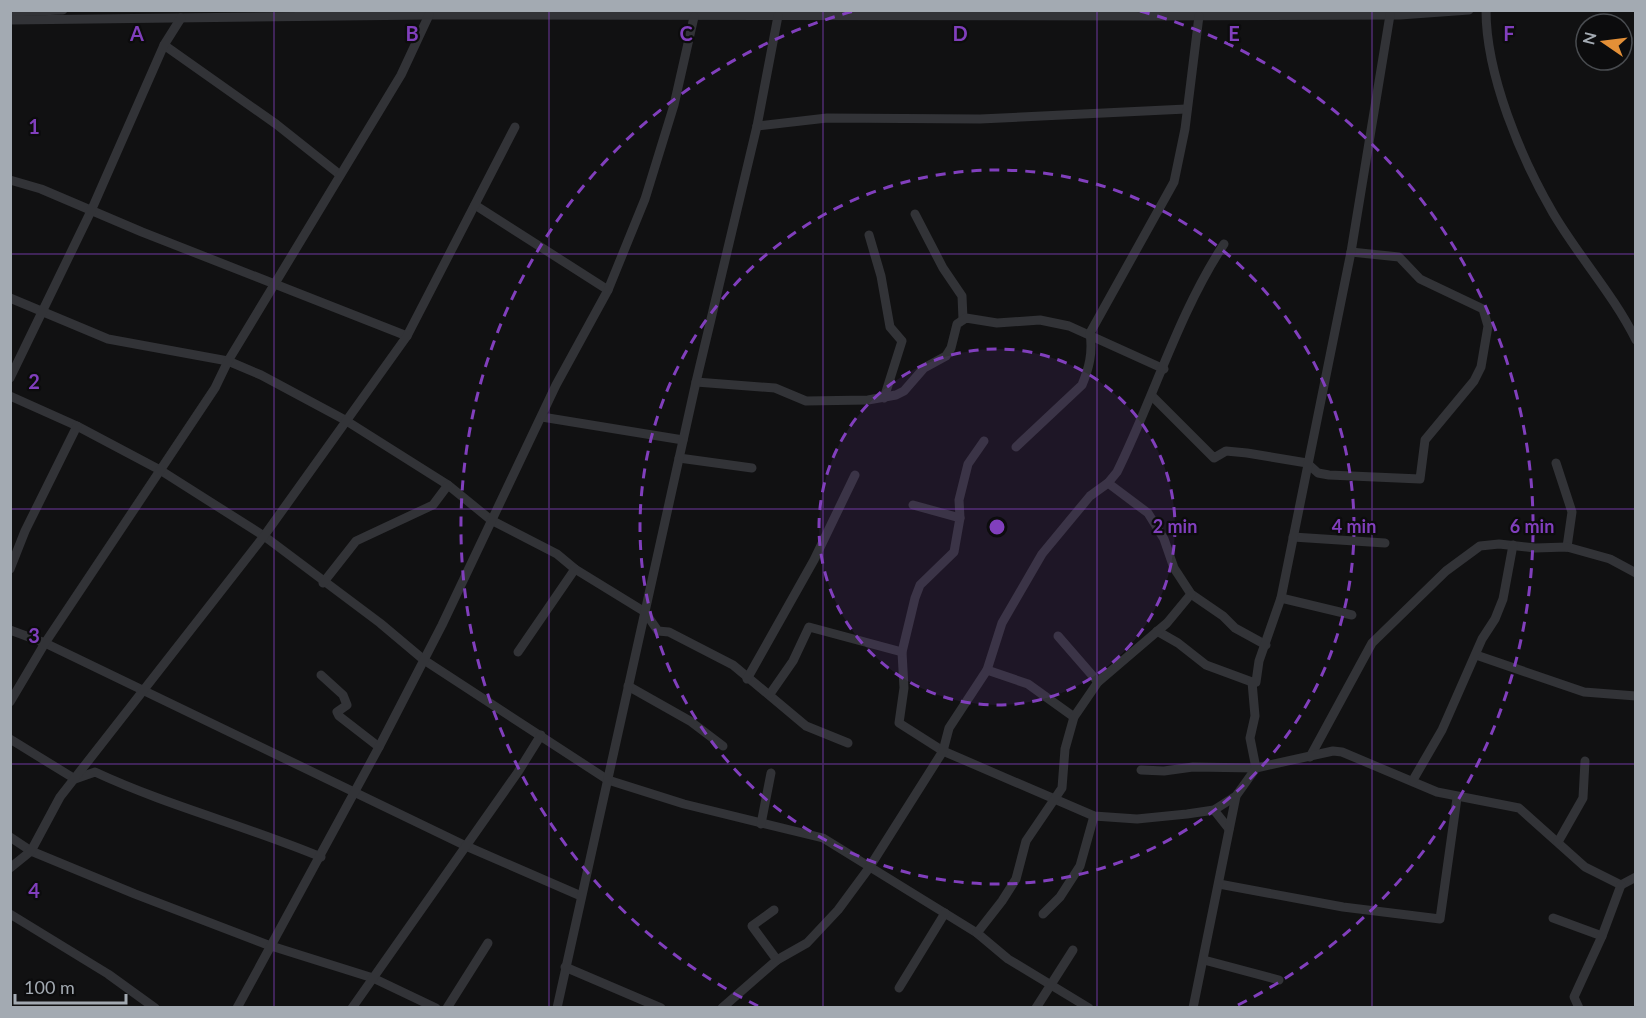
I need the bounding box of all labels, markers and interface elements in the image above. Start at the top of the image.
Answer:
north arrow [1574,12,1634,72]
text: A [129,21,144,45]
text: B [405,21,419,45]
text: C [679,21,693,45]
text: D [952,21,968,45]
text: E [1228,21,1240,45]
text: F [1503,21,1515,45]
text: N [1578,30,1600,47]
text: 1 [28,114,40,138]
text: 2 [28,369,40,393]
text: 2 min [1153,515,1197,537]
text: 4 min [1332,515,1376,537]
text: 6 min [1510,515,1554,537]
centre of rings [987,517,1007,537]
text: 3 [28,623,40,647]
text: 4 [28,878,40,902]
scale bar [15,967,126,1005]
text: 100 m [24,976,75,998]

